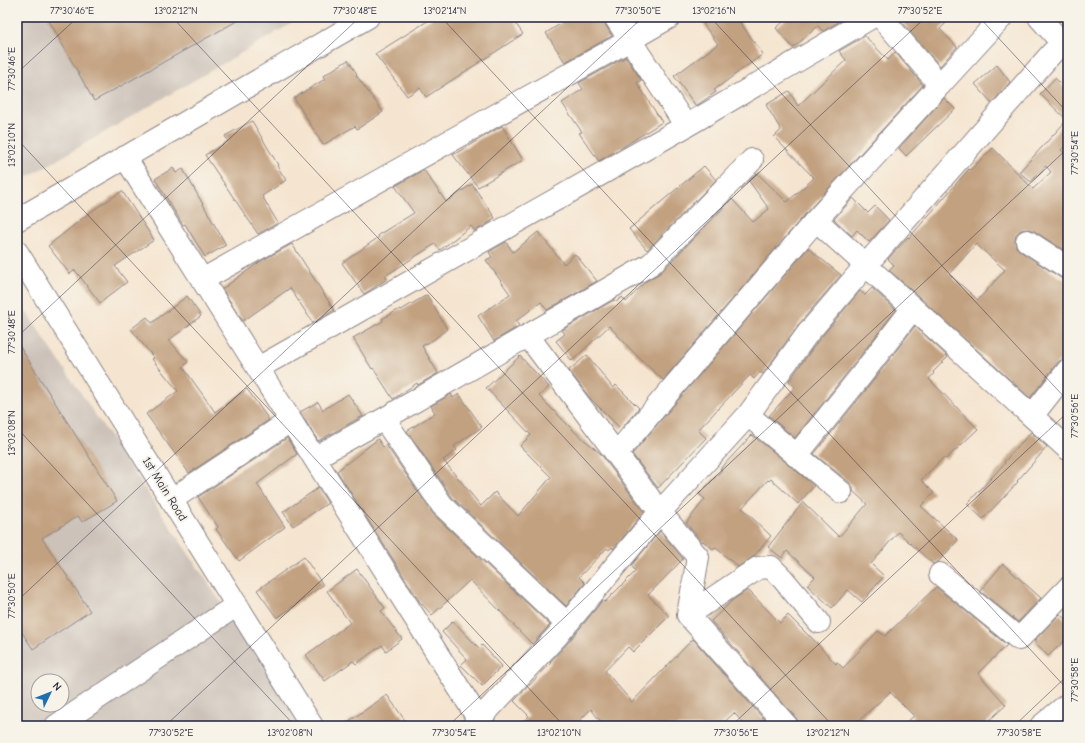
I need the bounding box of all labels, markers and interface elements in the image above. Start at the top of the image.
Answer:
text: 77°30'46"E [50,5,94,17]
text: 13°02'12"N [154,5,198,17]
text: 77°30'48"E [333,5,377,17]
text: 13°02'14"N [424,5,466,17]
text: 77°30'50"E [615,5,661,17]
text: 13°02'16"N [692,5,736,17]
text: 77°30'52"E [898,5,942,17]
text: 77°30'46"E [6,47,18,91]
text: 13°02'10"N [6,123,18,167]
text: 77°30'54"E [1069,131,1081,175]
text: 77°30'48"E [6,310,18,354]
text: 77°30'56"E [1069,394,1081,438]
text: 13°02'08"N [6,410,18,456]
street label: 1st Main Road [140,454,190,524]
text: 77°30'50"E [6,573,18,619]
text: 77°30'58"E [1069,658,1081,702]
north arrow [30,673,70,713]
text: N [50,679,64,694]
text: 77°30'52"E [149,727,193,739]
text: 13°02'08"N [267,727,313,739]
text: 77°30'54"E [432,727,476,739]
text: 13°02'10"N [537,727,581,739]
text: 77°30'56"E [714,727,758,739]
text: 13°02'12"N [806,727,850,739]
text: 77°30'58"E [997,727,1041,739]

